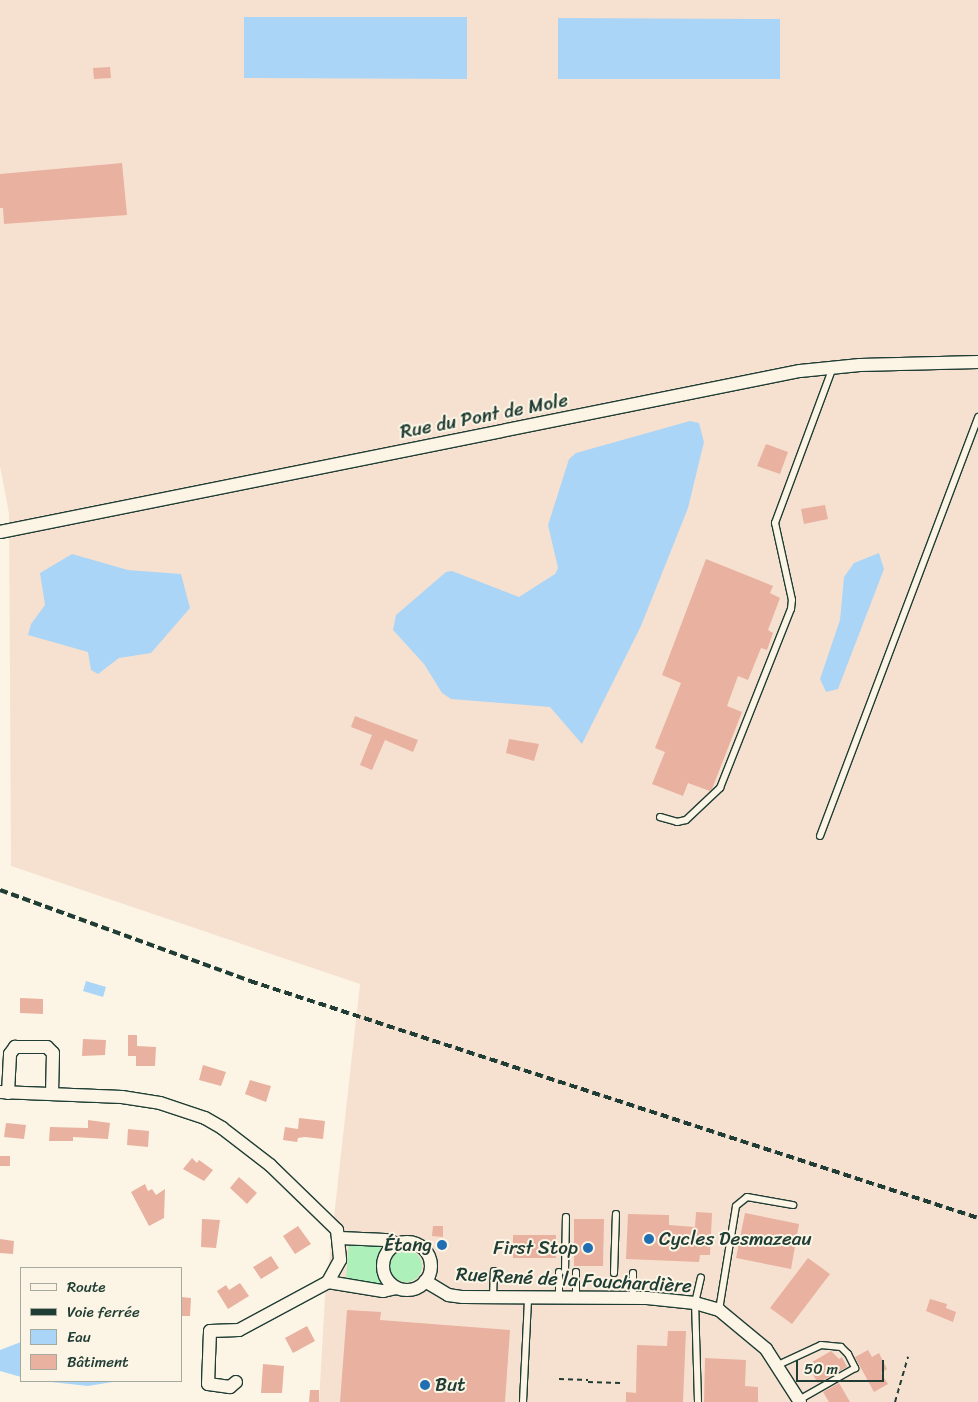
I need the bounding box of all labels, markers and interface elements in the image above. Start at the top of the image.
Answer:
street label: Rue du Pont de Mole [398,388,570,444]
place label: Cycles Desmazeau [659,1228,811,1250]
marker: Cycles Desmazeau [643,1233,655,1245]
place label: Étang [384,1234,432,1256]
place label: First Stop [493,1237,578,1259]
marker: Étang [436,1239,448,1251]
marker: First Stop [582,1242,594,1254]
street label: Rue René de la Fouchardière [455,1262,693,1298]
legend [20,1267,182,1382]
text: Route [67,1274,106,1300]
text: Voie ferrée [67,1299,140,1325]
text: Eau [67,1324,91,1350]
text: Bâtiment [67,1349,129,1375]
scale bar [798,1350,886,1382]
text: 50 m [804,1356,838,1382]
place label: But [435,1374,465,1396]
marker: But [419,1379,431,1391]

